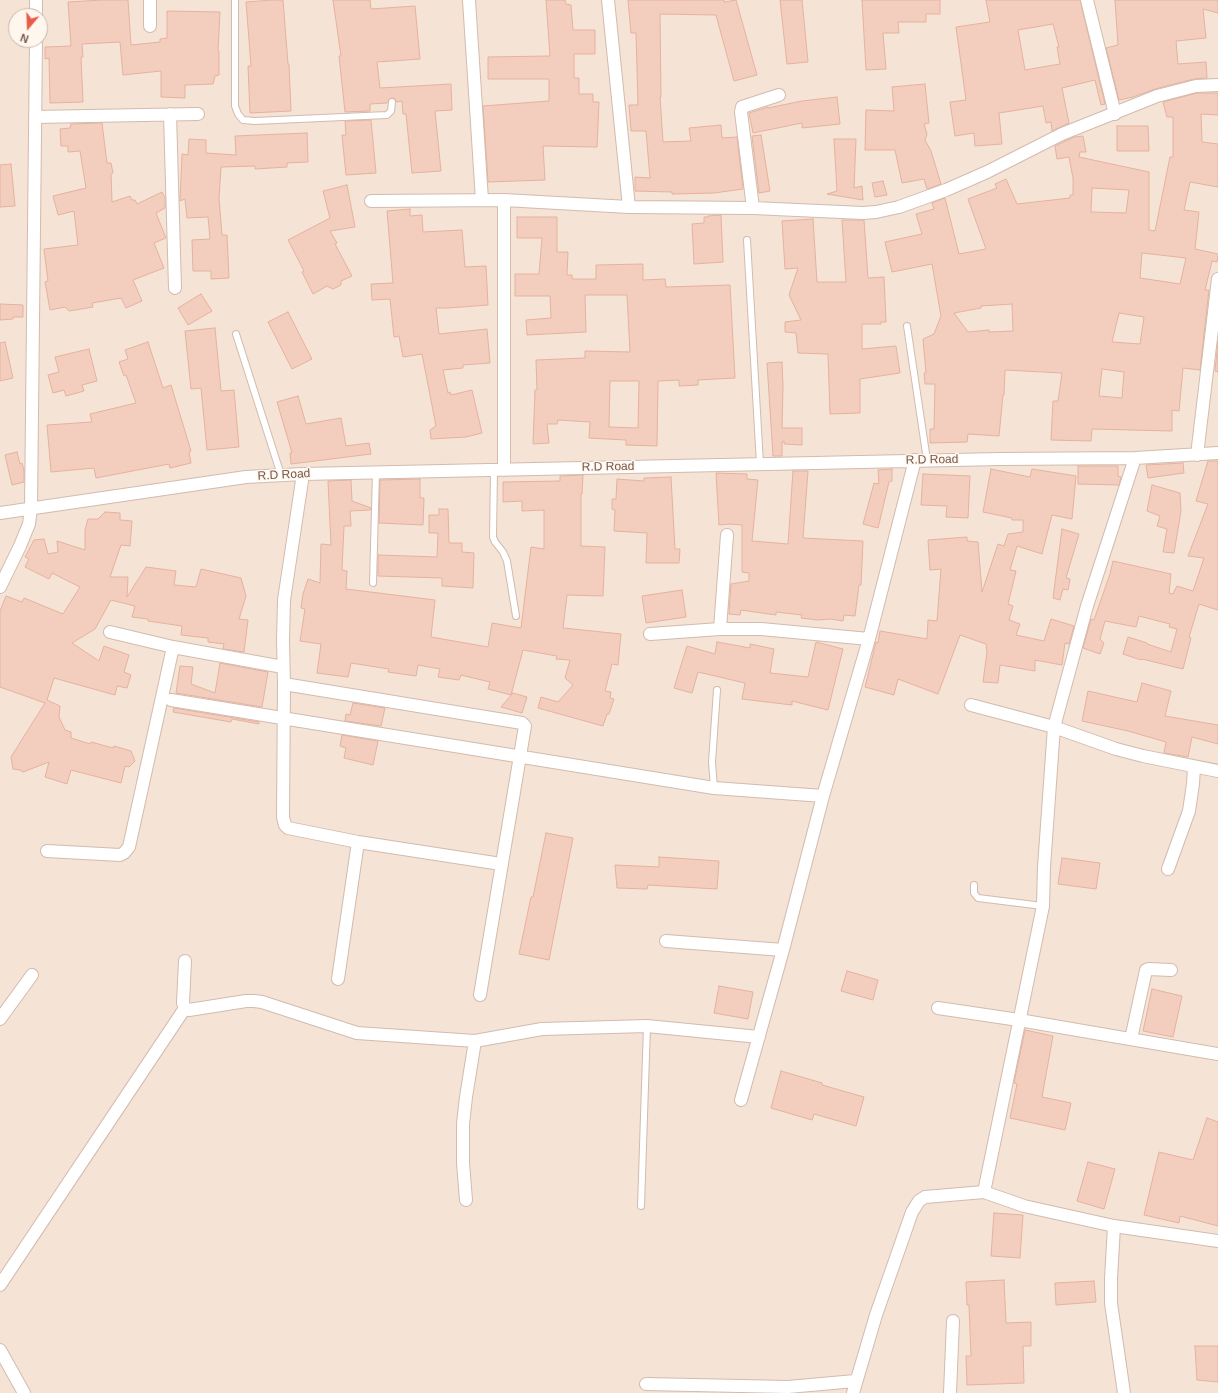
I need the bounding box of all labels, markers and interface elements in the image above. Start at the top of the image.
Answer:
north arrow [8,8,48,48]
text: N [19,31,30,45]
street label: R.D Road [906,452,958,468]
street label: R.D Road [582,459,634,475]
street label: R.D Road [257,466,311,484]

